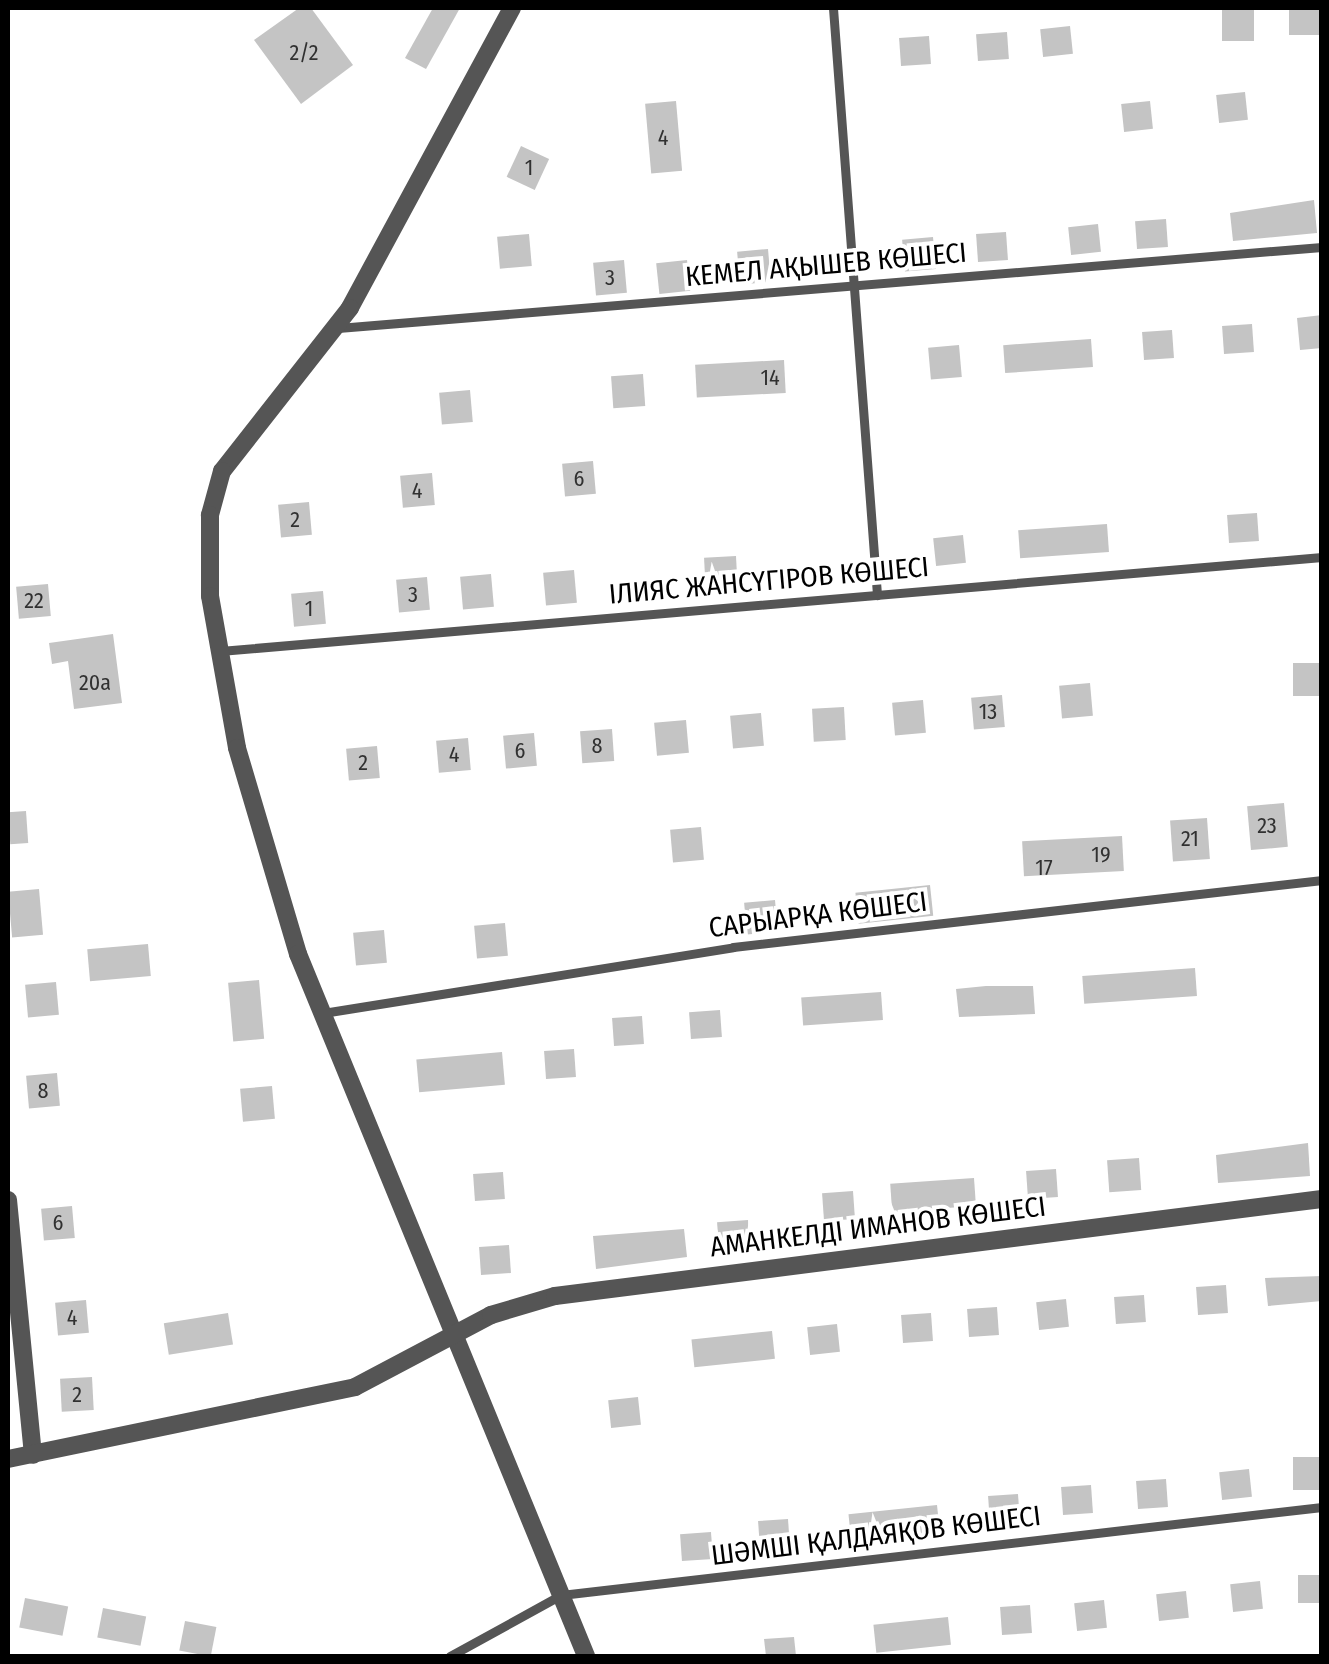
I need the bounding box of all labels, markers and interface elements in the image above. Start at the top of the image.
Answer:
house number: 2/2 [290,40,318,66]
house number: 4 [658,125,668,151]
house number: 1 [525,155,533,181]
street label: КЕМЕЛ АҚЫШЕВ КӨШЕСІ [684,236,968,294]
house number: 3 [605,265,615,291]
house number: 14 [760,365,780,391]
house number: 6 [574,466,584,492]
house number: 4 [412,478,422,504]
house number: 2 [290,507,300,533]
street label: ІЛИЯС ЖАНСҮГІРОВ КӨШЕСІ [608,550,930,612]
house number: 3 [408,582,418,608]
house number: 22 [24,588,44,614]
house number: 1 [305,596,313,622]
house number: 20а [79,670,111,696]
house number: 13 [979,699,997,725]
house number: 8 [592,733,602,759]
house number: 6 [515,738,525,764]
house number: 4 [449,742,459,768]
house number: 2 [358,750,368,776]
house number: 23 [1257,813,1277,839]
house number: 21 [1181,826,1199,852]
house number: 19 [1091,842,1111,868]
house number: 17 [1035,855,1053,881]
street label: САРЫАРҚА КӨШЕСІ [707,885,929,945]
house number: 8 [38,1078,48,1104]
street label: АМАНКЕЛДІ ИМАНОВ КӨШЕСІ [708,1190,1048,1264]
house number: 6 [53,1210,63,1236]
house number: 4 [67,1305,77,1331]
house number: 2 [72,1382,82,1408]
street label: ШӘМШІ ҚАЛДАЯҚОВ КӨШЕСІ [709,1499,1043,1573]

